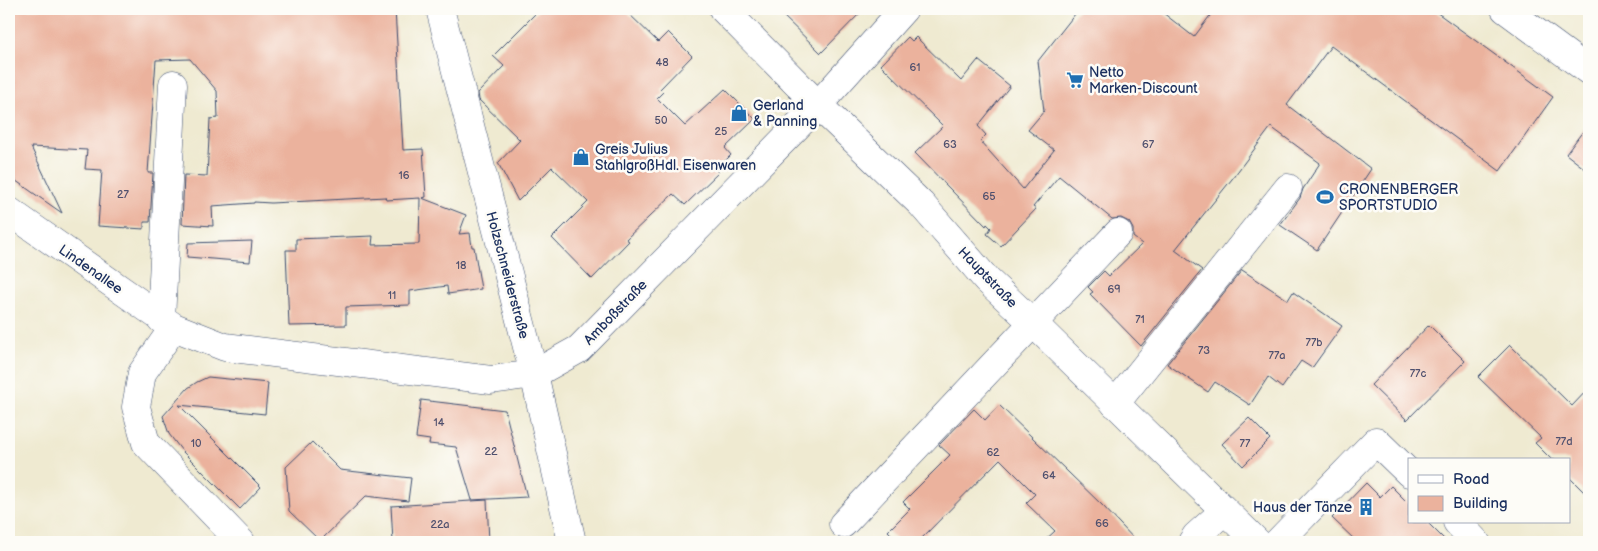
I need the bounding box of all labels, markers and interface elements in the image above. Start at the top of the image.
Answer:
house number: 48 [655,56,669,69]
house number: 61 [910,61,920,74]
place label: Netto Marken-Discount [1089,64,1198,97]
supermarket icon: Netto Marken-Discount [1065,70,1085,90]
place label: Gerland & Panning [753,97,817,130]
shop icon: Gerland & Panning [729,103,749,123]
house number: 50 [655,114,668,127]
house number: 25 [715,125,727,138]
house number: 63 [943,138,957,151]
house number: 67 [1142,138,1155,151]
place label: Greis Julius StahlgroßHdl. Eisenwaren [595,141,756,174]
shop icon: Greis Julius StahlgroßHdl. Eisenwaren [571,147,591,167]
house number: 16 [399,169,410,182]
place label: CRONENBERGER SPORTSTUDIO [1339,181,1458,214]
sports icon: CRONENBERGER SPORTSTUDIO [1315,187,1335,207]
house number: 27 [117,188,130,201]
house number: 65 [982,190,996,203]
street label: Holzschneiderstraße [482,210,533,341]
street label: Lindenallee [55,241,126,298]
street label: Hauptstraße [954,243,1021,311]
house number: 18 [456,259,466,272]
street label: Amboßstraße [580,276,651,348]
house number: 69 [1107,283,1121,296]
house number: 11 [388,289,396,302]
house number: 71 [1135,313,1145,326]
house number: 77b [1306,336,1323,349]
house number: 73 [1198,344,1210,357]
house number: 77a [1268,349,1286,362]
house number: 77c [1410,367,1426,380]
house number: 14 [434,416,445,429]
house number: 77d [1555,435,1573,448]
house number: 10 [191,437,202,450]
house number: 77 [1240,437,1251,450]
house number: 22 [485,445,498,458]
house number: 62 [986,446,1000,459]
legend [1408,458,1570,524]
house number: 64 [1042,469,1056,482]
text: Road [1453,470,1489,489]
text: Building [1453,494,1508,513]
building icon: Haus der Tänze [1356,497,1376,517]
place label: Haus der Tänze [1253,499,1352,516]
house number: 66 [1095,517,1109,530]
house number: 22a [430,518,450,531]

